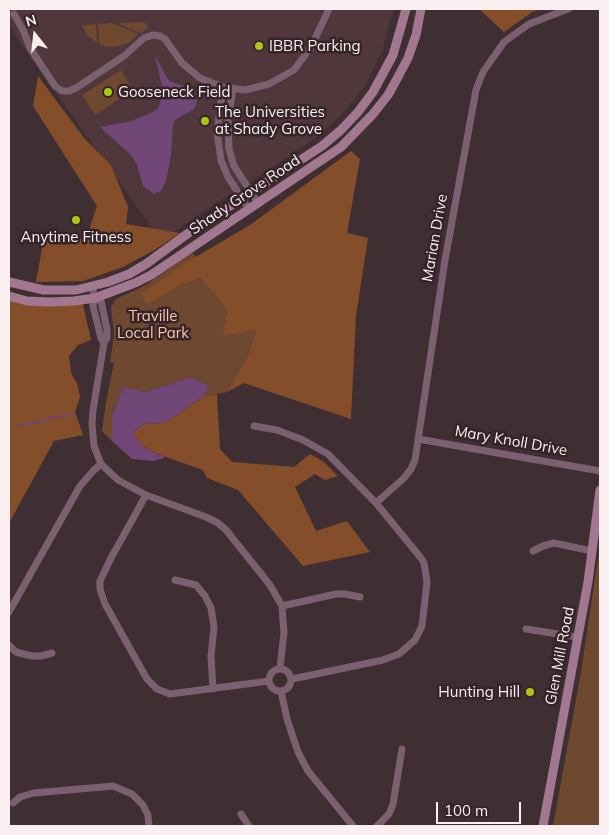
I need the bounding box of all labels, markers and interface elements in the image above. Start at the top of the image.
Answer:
north arrow [10,10,60,60]
text: N [23,10,38,31]
place label: IBBR Parking [269,37,361,55]
marker: IBBR Parking [253,40,265,52]
place label: Gooseneck Field [118,83,230,101]
marker: Gooseneck Field [102,86,114,98]
place label: The Universities at Shady Grove [215,103,325,138]
marker: The Universities at Shady Grove [199,115,211,127]
street label: Shady Grove Road [186,151,304,239]
street label: Marian Drive [418,193,452,283]
marker: Anytime Fitness [70,214,82,226]
place label: Anytime Fitness [21,228,131,246]
park label: Traville Local Park [117,307,189,342]
street label: Mary Knoll Drive [453,422,569,460]
street label: Glen Mill Road [542,605,578,707]
place label: Hunting Hill [438,683,520,701]
marker: Hunting Hill [524,686,536,698]
scale bar [439,792,524,824]
text: 100 m [444,801,488,820]

